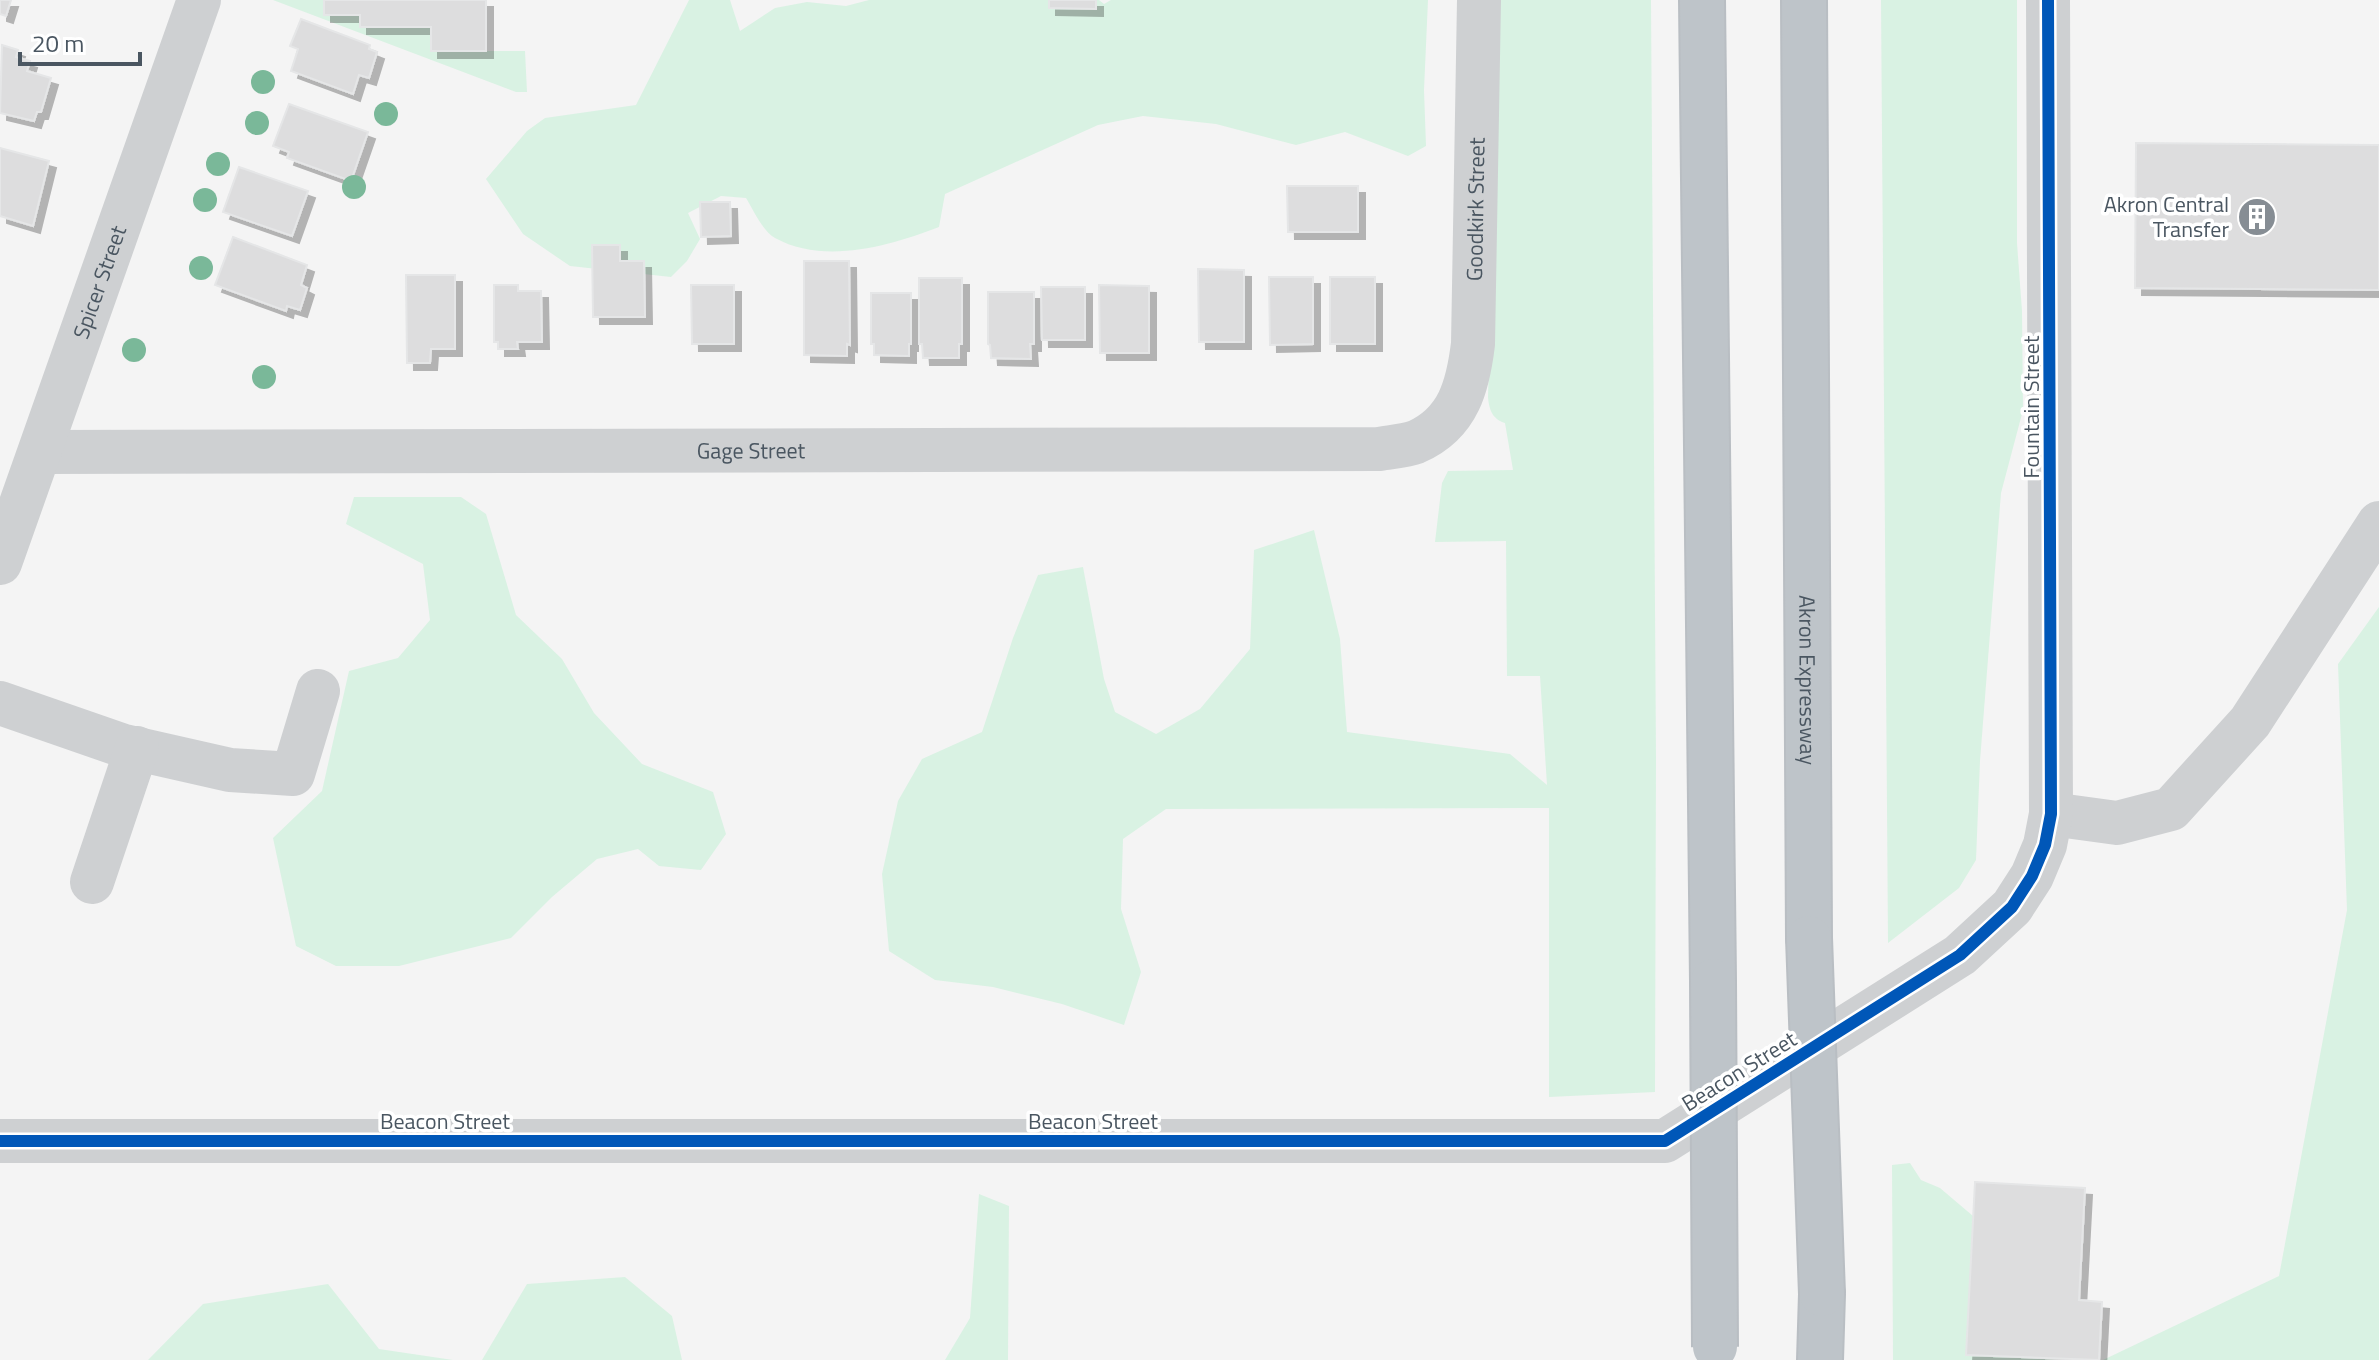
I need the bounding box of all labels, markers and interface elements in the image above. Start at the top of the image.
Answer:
scale bar [20,16,140,66]
text: 20 m [32,25,84,61]
street label: Goodkirk Street [1457,137,1494,281]
place label: Akron Central Transfer [2104,187,2229,246]
building icon: Akron Central Transfer [2236,196,2278,238]
street label: Spicer Street [64,220,135,343]
street label: Fountain Street [2014,335,2048,479]
street label: Gage Street [697,433,806,468]
street label: Akron Expressway [1790,595,1825,766]
street label: Beacon Street [1675,1022,1803,1120]
street label: Beacon Street [380,1104,510,1138]
street label: Beacon Street [1028,1104,1158,1138]

